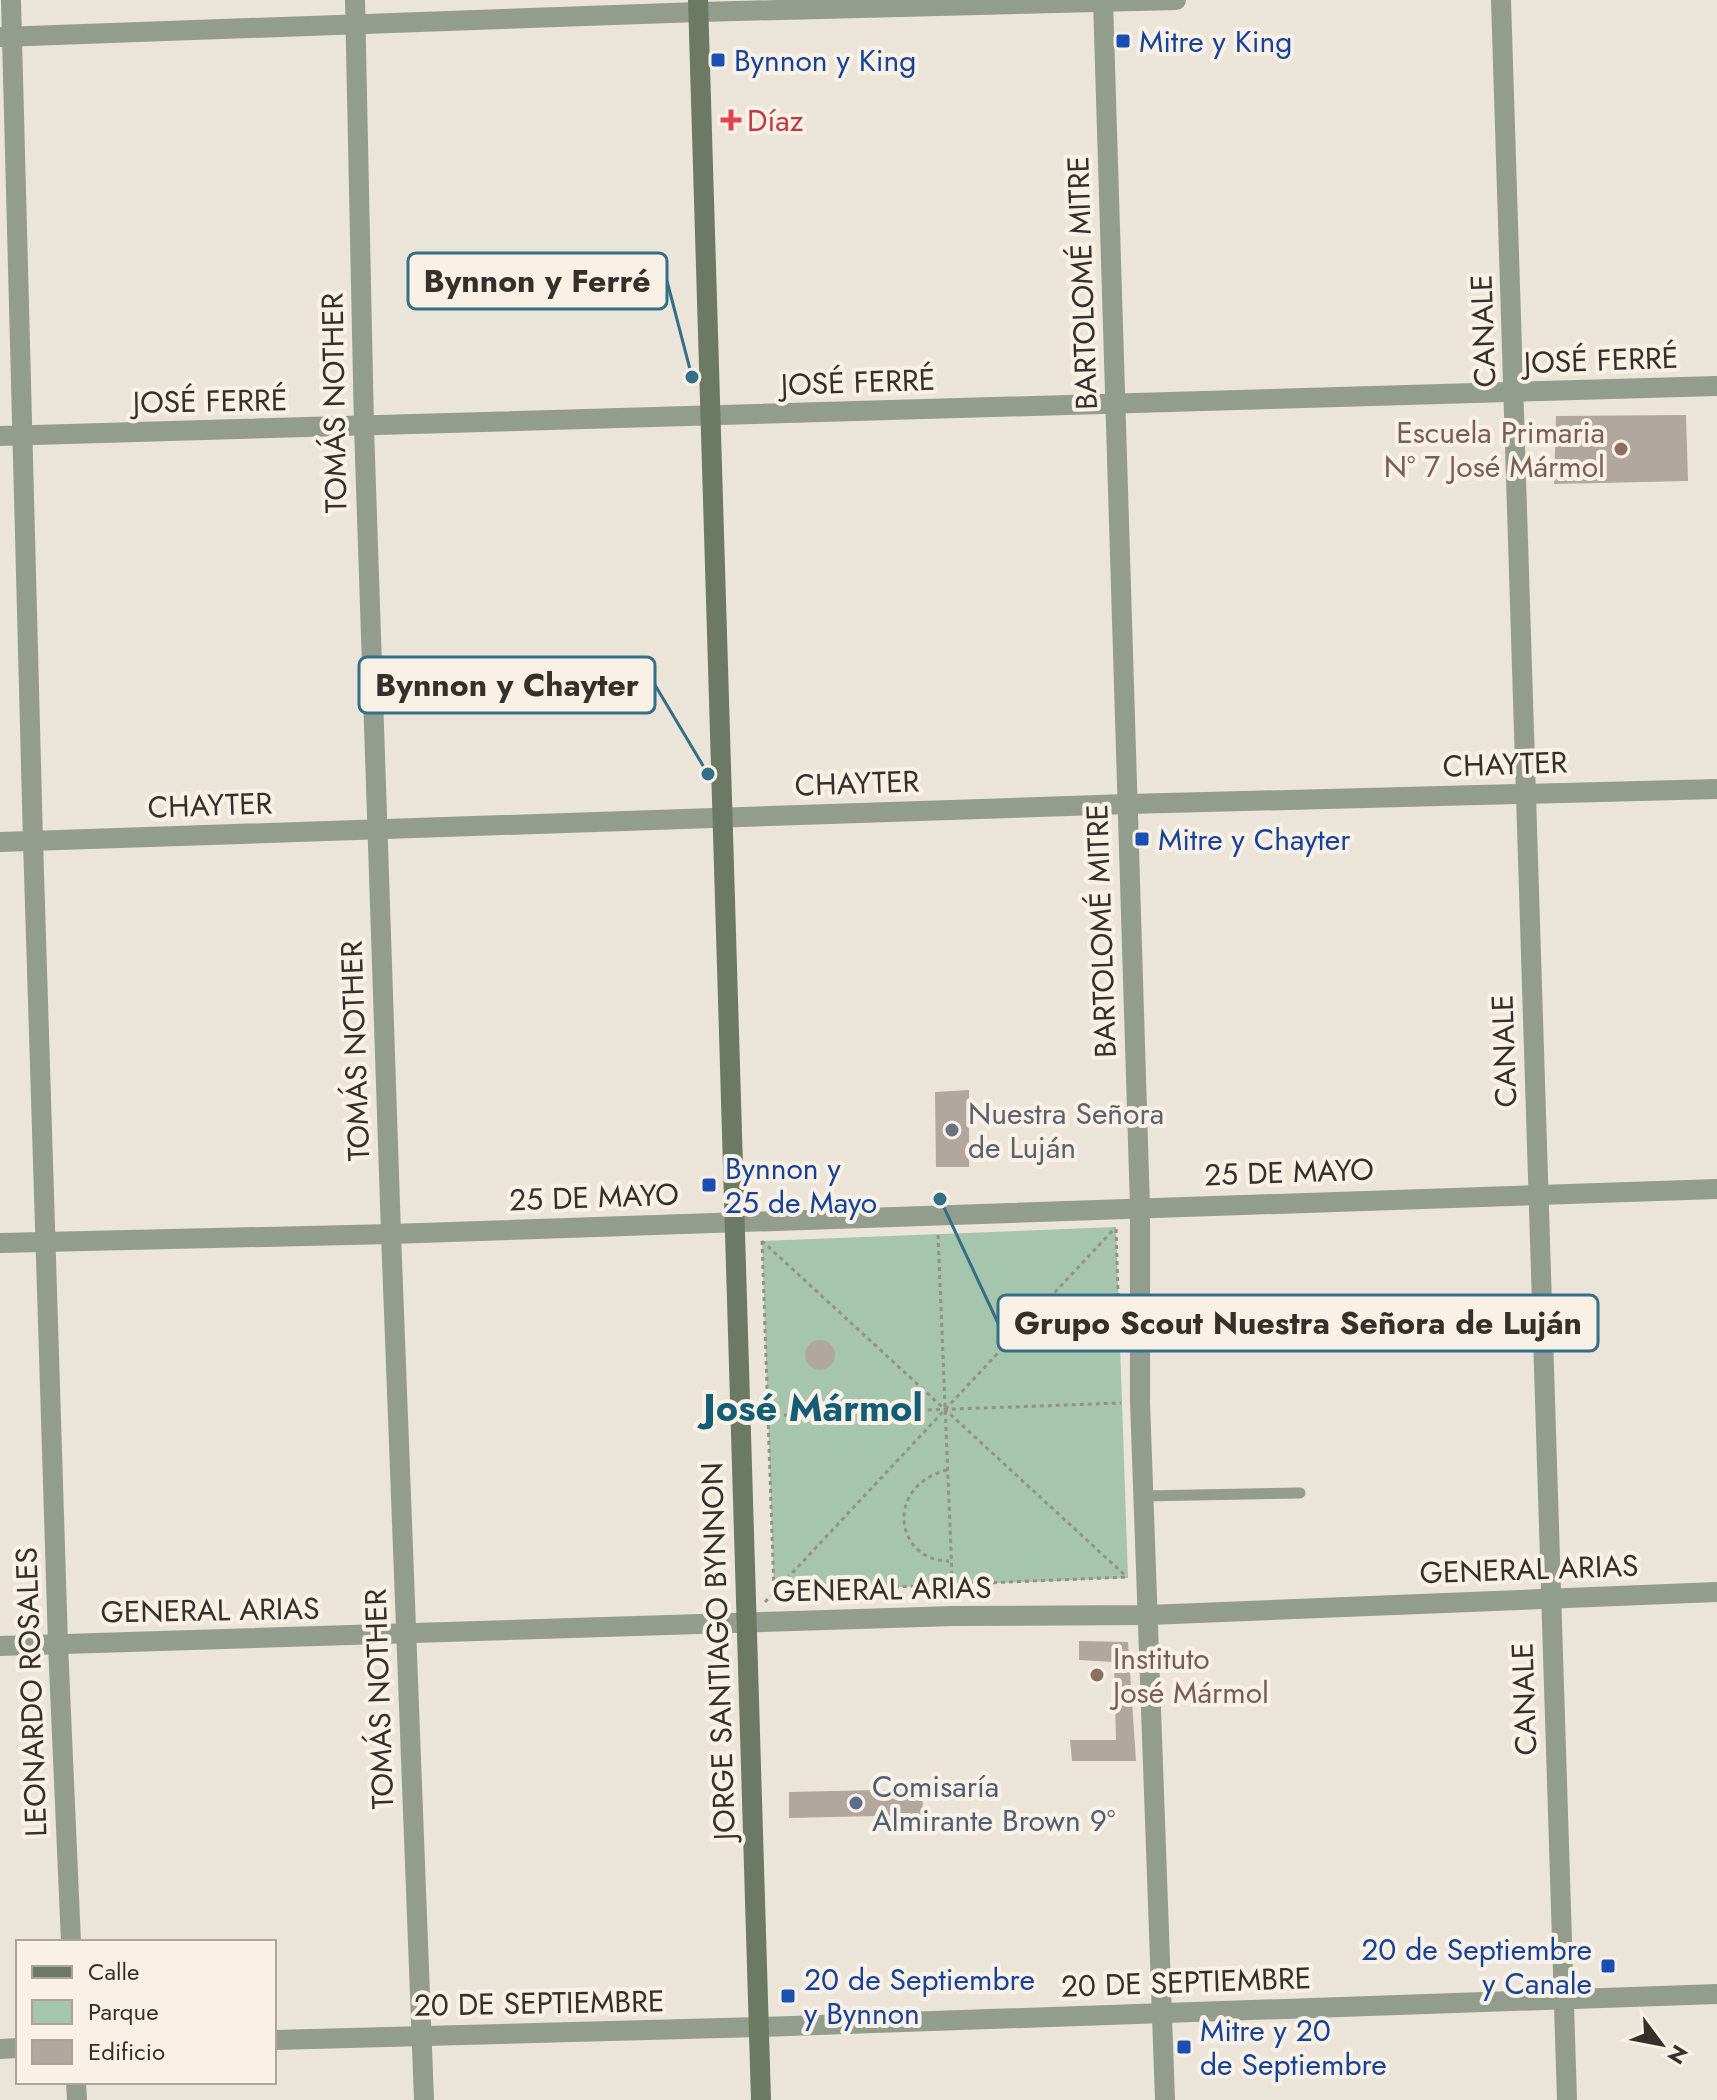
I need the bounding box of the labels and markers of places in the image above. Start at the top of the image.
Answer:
place label: Mitre y King [1139,20,1292,63]
marker: Mitre y King [1114,32,1132,50]
place label: Bynnon y King [734,39,916,82]
marker: Bynnon y King [709,51,727,69]
place label: Díaz [747,99,804,142]
marker: Díaz [722,111,740,129]
callout: Bynnon y Ferré [408,253,667,309]
place label: Escuela Primaria Nº 7 José Mármol [1384,411,1605,488]
marker: Escuela Primaria Nº 7 José Mármol [1612,440,1630,458]
callout: Bynnon y Chayter [359,657,655,713]
place label: Mitre y Chayter [1158,818,1351,861]
marker: Mitre y Chayter [1133,830,1151,848]
place label: Nuestra Señora de Luján [968,1092,1164,1169]
marker: Nuestra Señora de Luján [943,1121,961,1139]
place label: Bynnon y 25 de Mayo [725,1147,877,1224]
marker: Bynnon y 25 de Mayo [700,1176,718,1194]
callout: Grupo Scout Nuestra Señora de Luján [998,1295,1598,1351]
place label: Instituto José Mármol [1109,1637,1269,1714]
marker: Instituto José Mármol [1088,1666,1106,1684]
place label: Comisaría Almirante Brown 9° [872,1765,1115,1842]
marker: Comisaría Almirante Brown 9° [847,1794,865,1812]
place label: 20 de Septiembre y Canale [1361,1928,1592,2005]
marker: 20 de Septiembre y Canale [1599,1957,1617,1975]
place label: 20 de Septiembre y Bynnon [804,1958,1035,2035]
marker: 20 de Septiembre y Bynnon [779,1987,797,2005]
place label: Mitre y 20 de Septiembre [1200,2009,1387,2086]
marker: Mitre y 20 de Septiembre [1175,2038,1193,2056]

